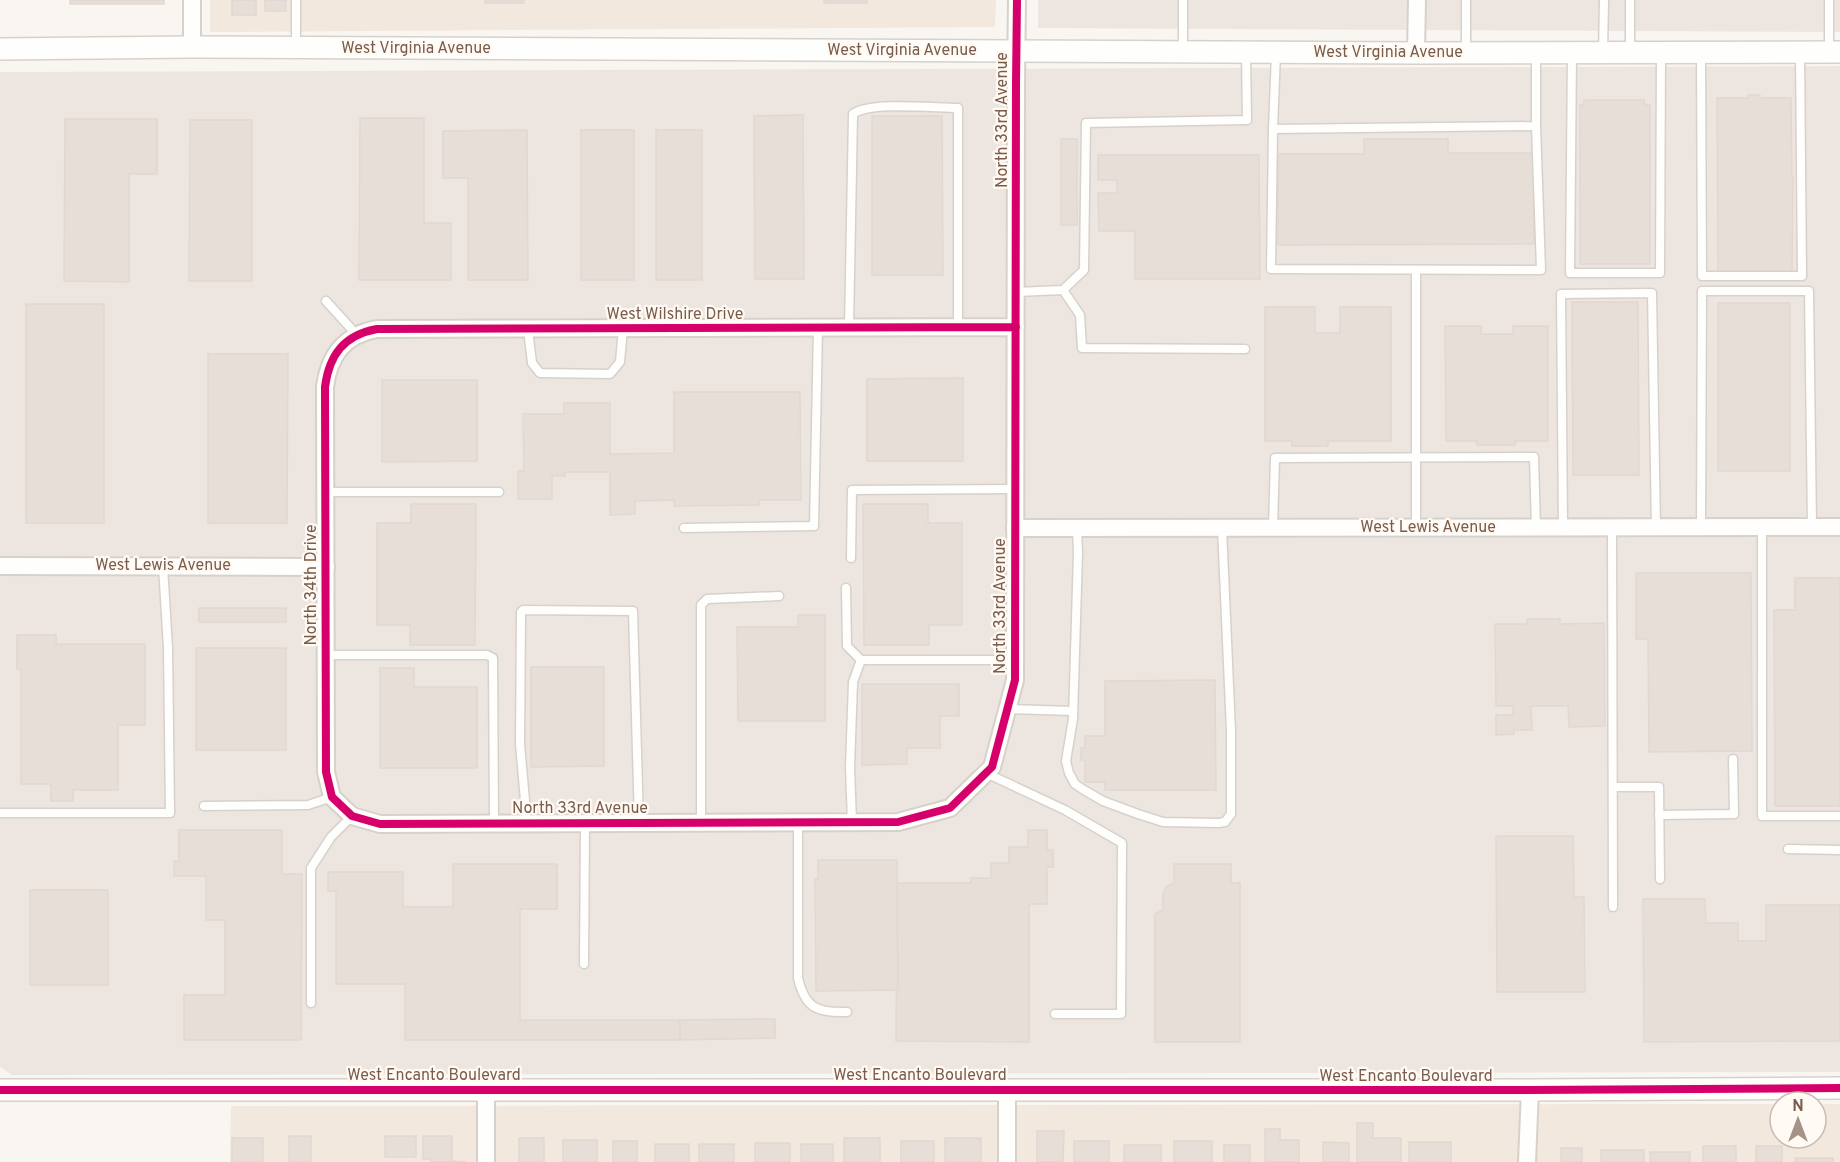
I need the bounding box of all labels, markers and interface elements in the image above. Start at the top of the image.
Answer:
street label: West Virginia Avenue [341,39,491,59]
street label: West Virginia Avenue [827,41,977,61]
street label: West Virginia Avenue [1313,43,1463,63]
street label: North 33rd Avenue [993,52,1013,188]
street label: West Wilshire Drive [607,305,743,325]
street label: West Lewis Avenue [1360,518,1496,538]
street label: North 34th Drive [302,524,322,646]
street label: North 33rd Avenue [991,538,1011,674]
street label: West Lewis Avenue [95,556,231,576]
street label: North 33rd Avenue [512,799,648,819]
street label: West Encanto Boulevard [347,1066,521,1086]
street label: West Encanto Boulevard [833,1066,1007,1086]
street label: West Encanto Boulevard [1319,1067,1493,1087]
north arrow [1768,1090,1828,1150]
text: N [1792,1097,1804,1117]

